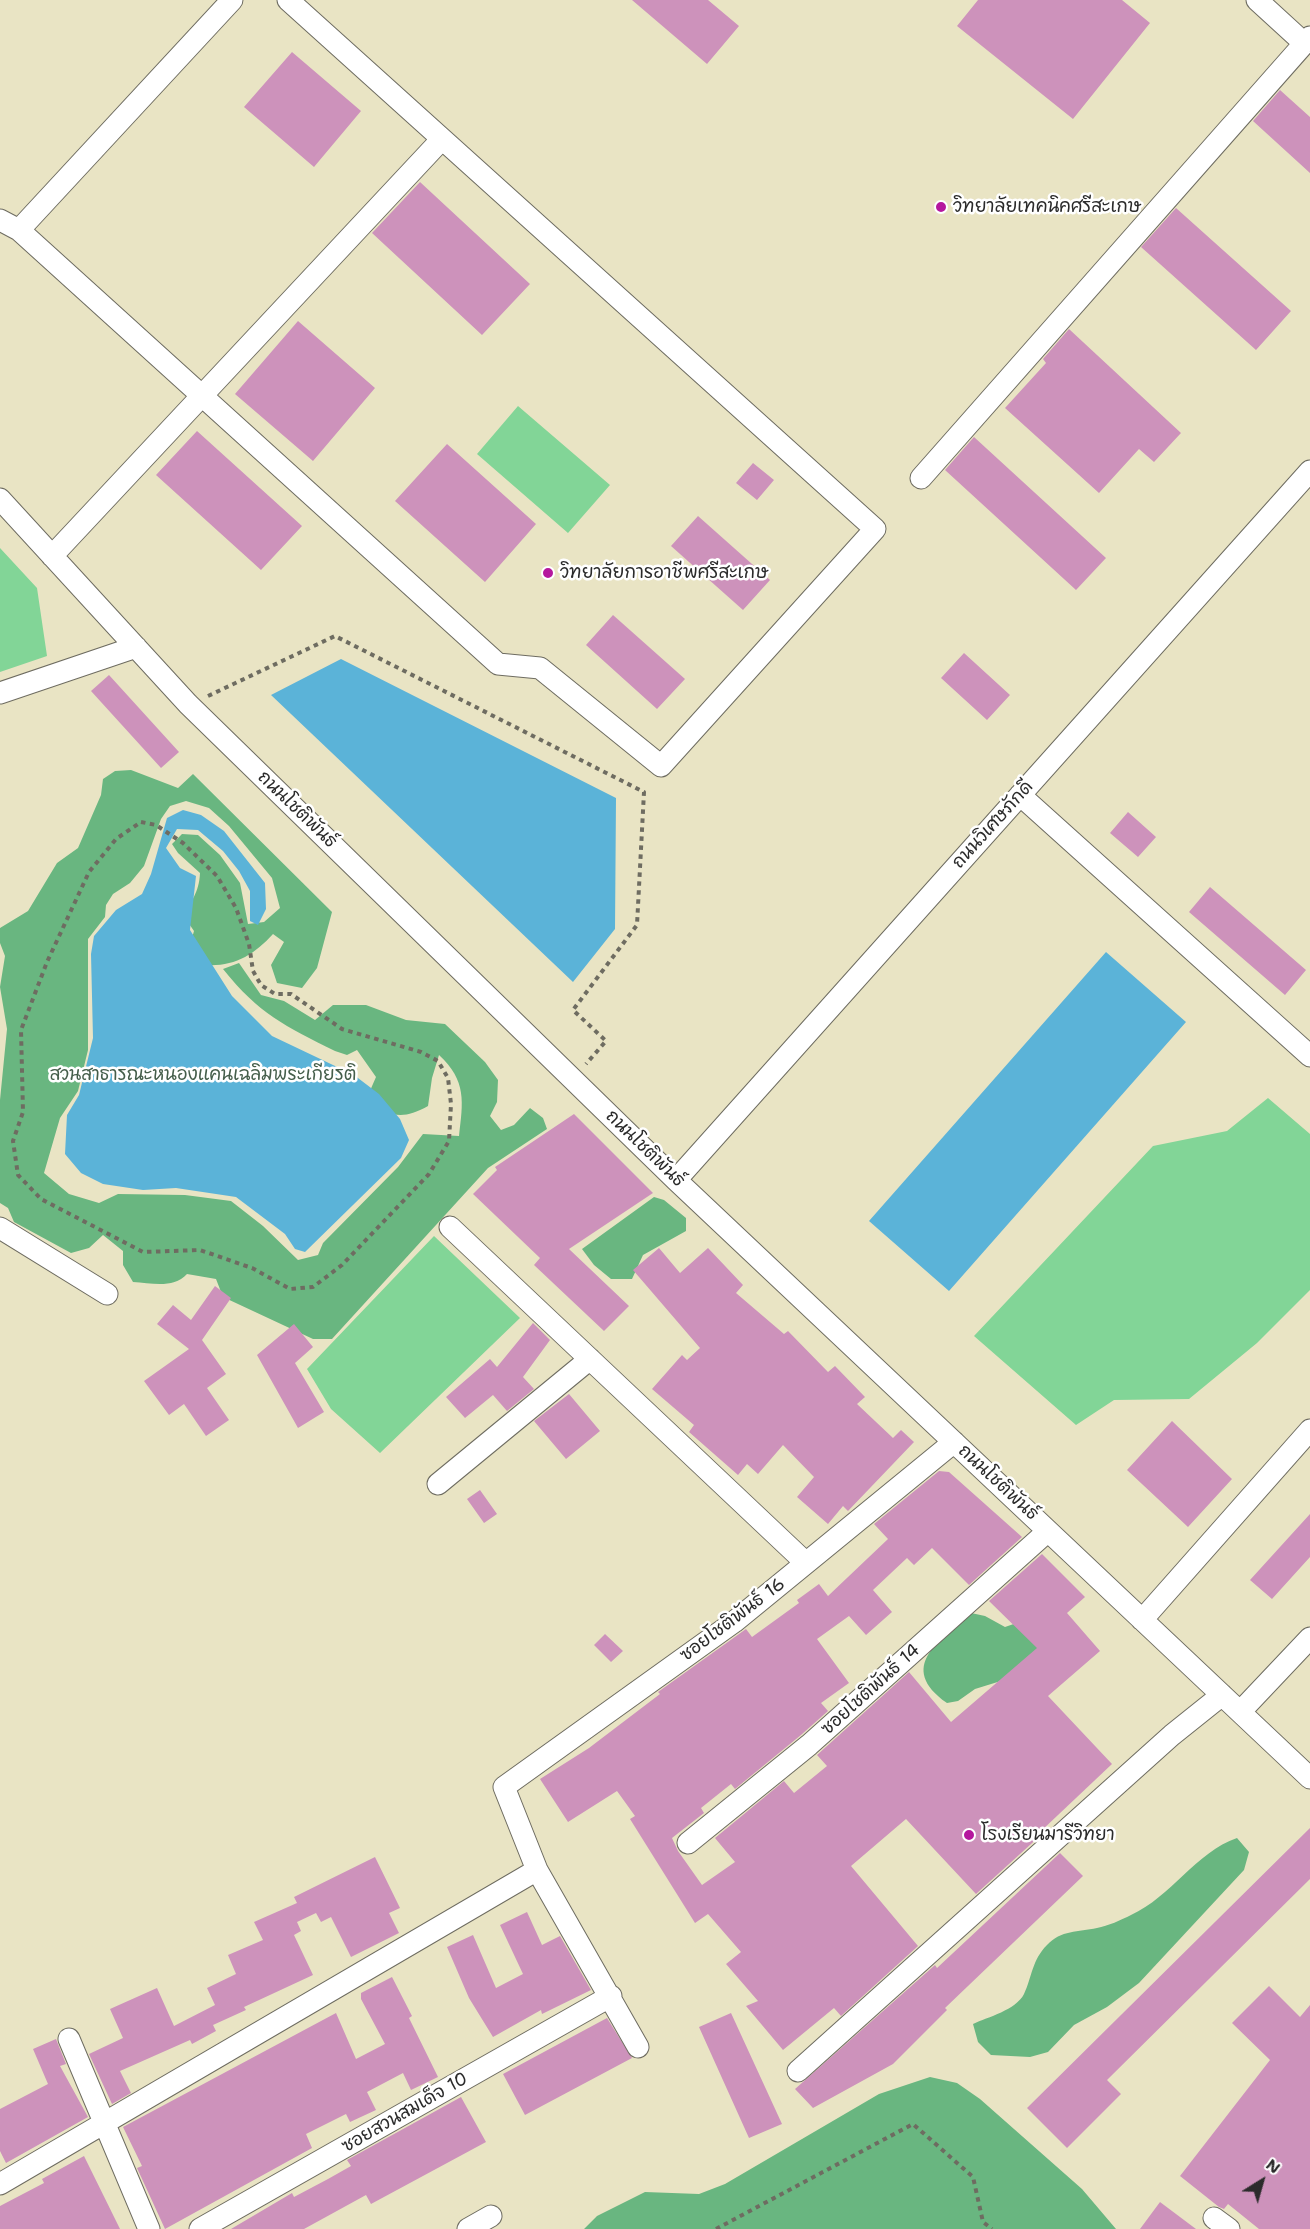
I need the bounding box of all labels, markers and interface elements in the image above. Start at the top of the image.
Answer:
place label: วิทยาลัยเทคนิคศรีสะเกษ [953,196,1141,218]
marker: วิทยาลัยเทคนิคศรีสะเกษ [934,200,948,214]
place label: วิทยาลัยการอาชีพศรีสะเกษ [560,562,768,584]
marker: วิทยาลัยการอาชีพศรีสะเกษ [541,566,555,580]
street label: ถนนโชติพันธ์ [253,767,341,853]
street label: ถนนวิเศษภักดี [948,777,1038,873]
park label: สวนสาธารณะหนองแคนเฉลิมพระเกียรติ [49,1064,357,1086]
street label: ถนนโชติพันธ์ [601,1106,689,1192]
street label: ถนนโชติพันธ์ [953,1440,1043,1526]
street label: ซอยโชติพันธ์ 16 [676,1573,790,1667]
street label: ซอยโชติพันธ์ 14 [817,1640,925,1740]
place label: โรงเรียนมารีวิทยา [981,1824,1115,1846]
marker: โรงเรียนมารีวิทยา [962,1828,976,1842]
street label: ซอยสวนสมเด็จ 10 [338,2068,472,2158]
north arrow [1232,2151,1292,2211]
text: N [1262,2154,1285,2178]

